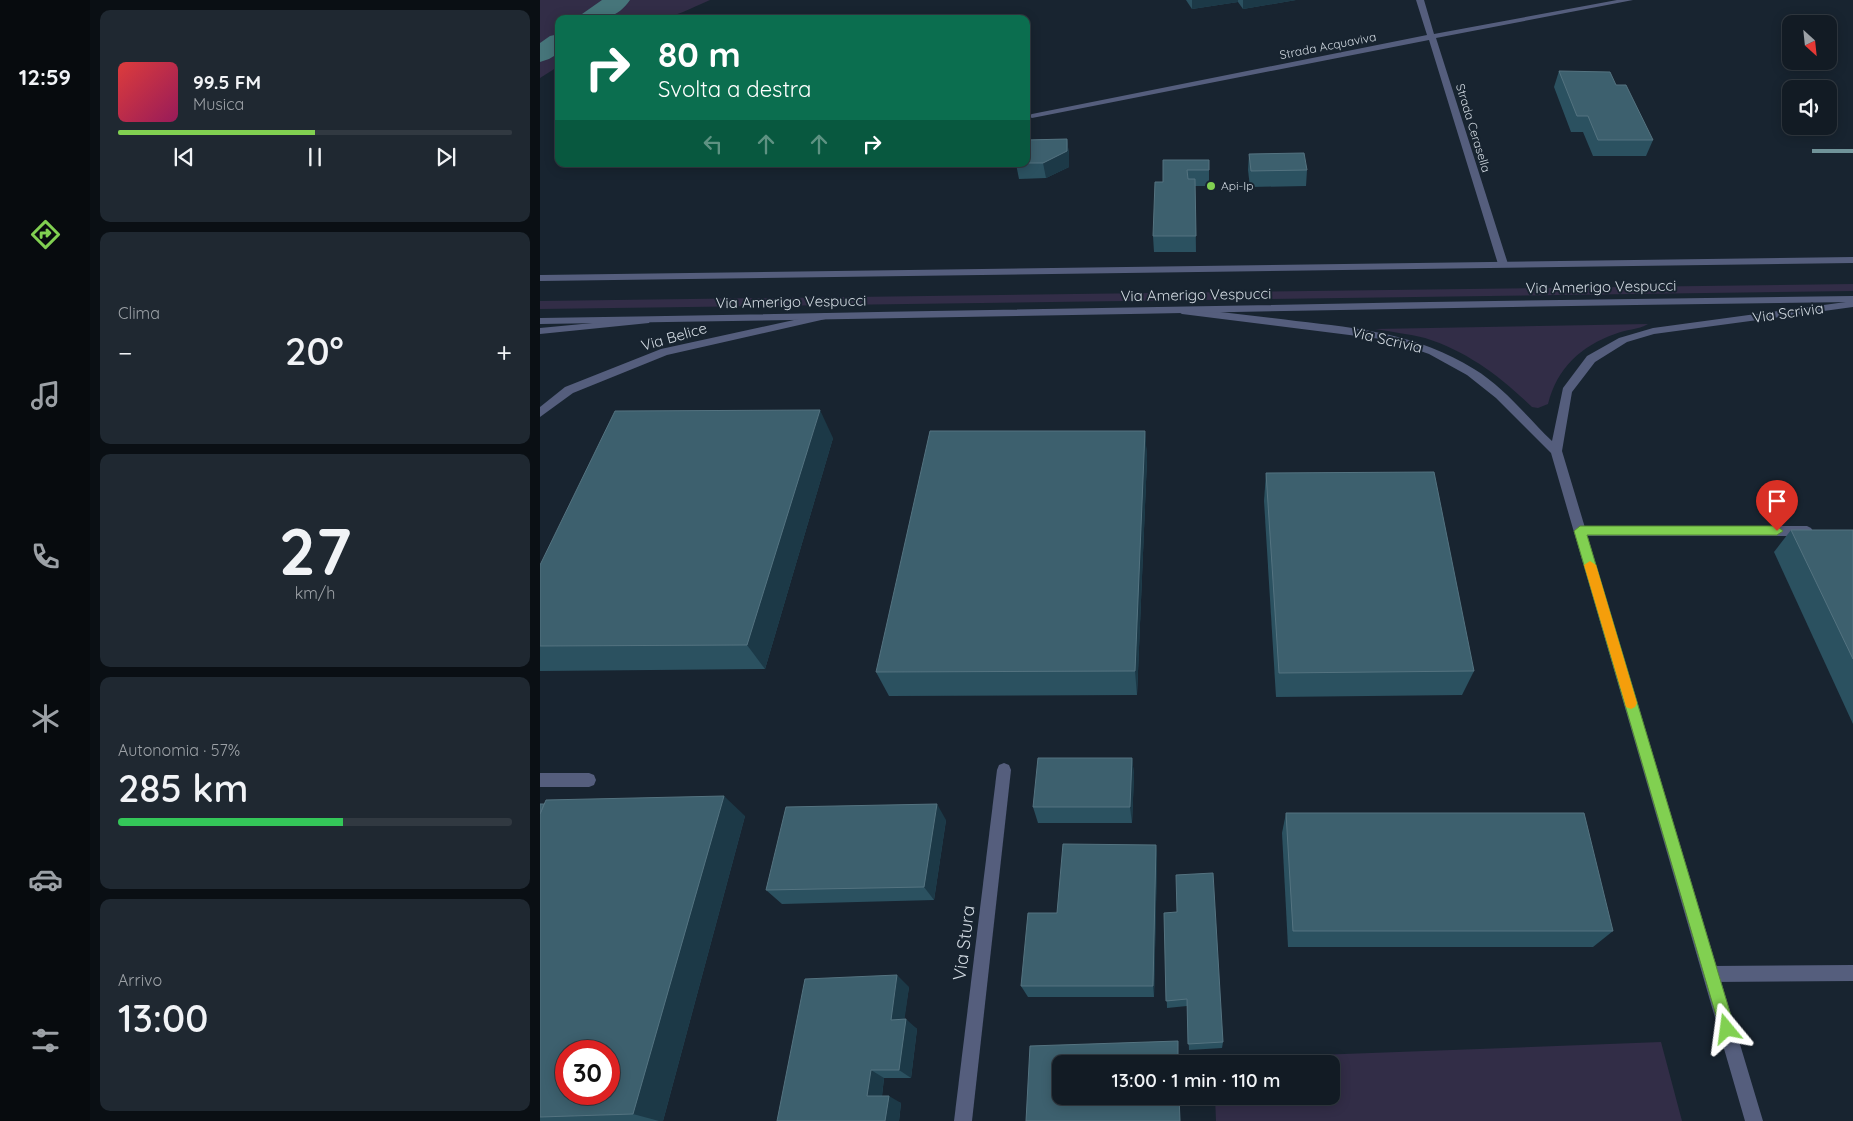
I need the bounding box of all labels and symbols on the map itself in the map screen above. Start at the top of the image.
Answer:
north arrow [1782,15,1838,70]
street label: Strada Acquaviva [1278,29,1377,62]
street label: Strada Cerasella [1453,82,1494,174]
place label: Api-Ip [1221,178,1254,193]
marker: Api-Ip [1205,180,1217,192]
street label: Via Amerigo Vespucci [1525,276,1677,297]
street label: Via Amerigo Vespucci [1120,284,1272,305]
street label: Via Amerigo Vespucci [715,291,867,312]
street label: Via Scrivia [1751,298,1825,327]
street label: Via Belice [639,318,709,355]
street label: Via Scrivia [1350,322,1424,357]
pin [1756,480,1798,531]
street label: Via Stura [947,904,980,982]
position arrow [1700,1002,1752,1054]
speed limit sign: 30 [555,1040,620,1105]

